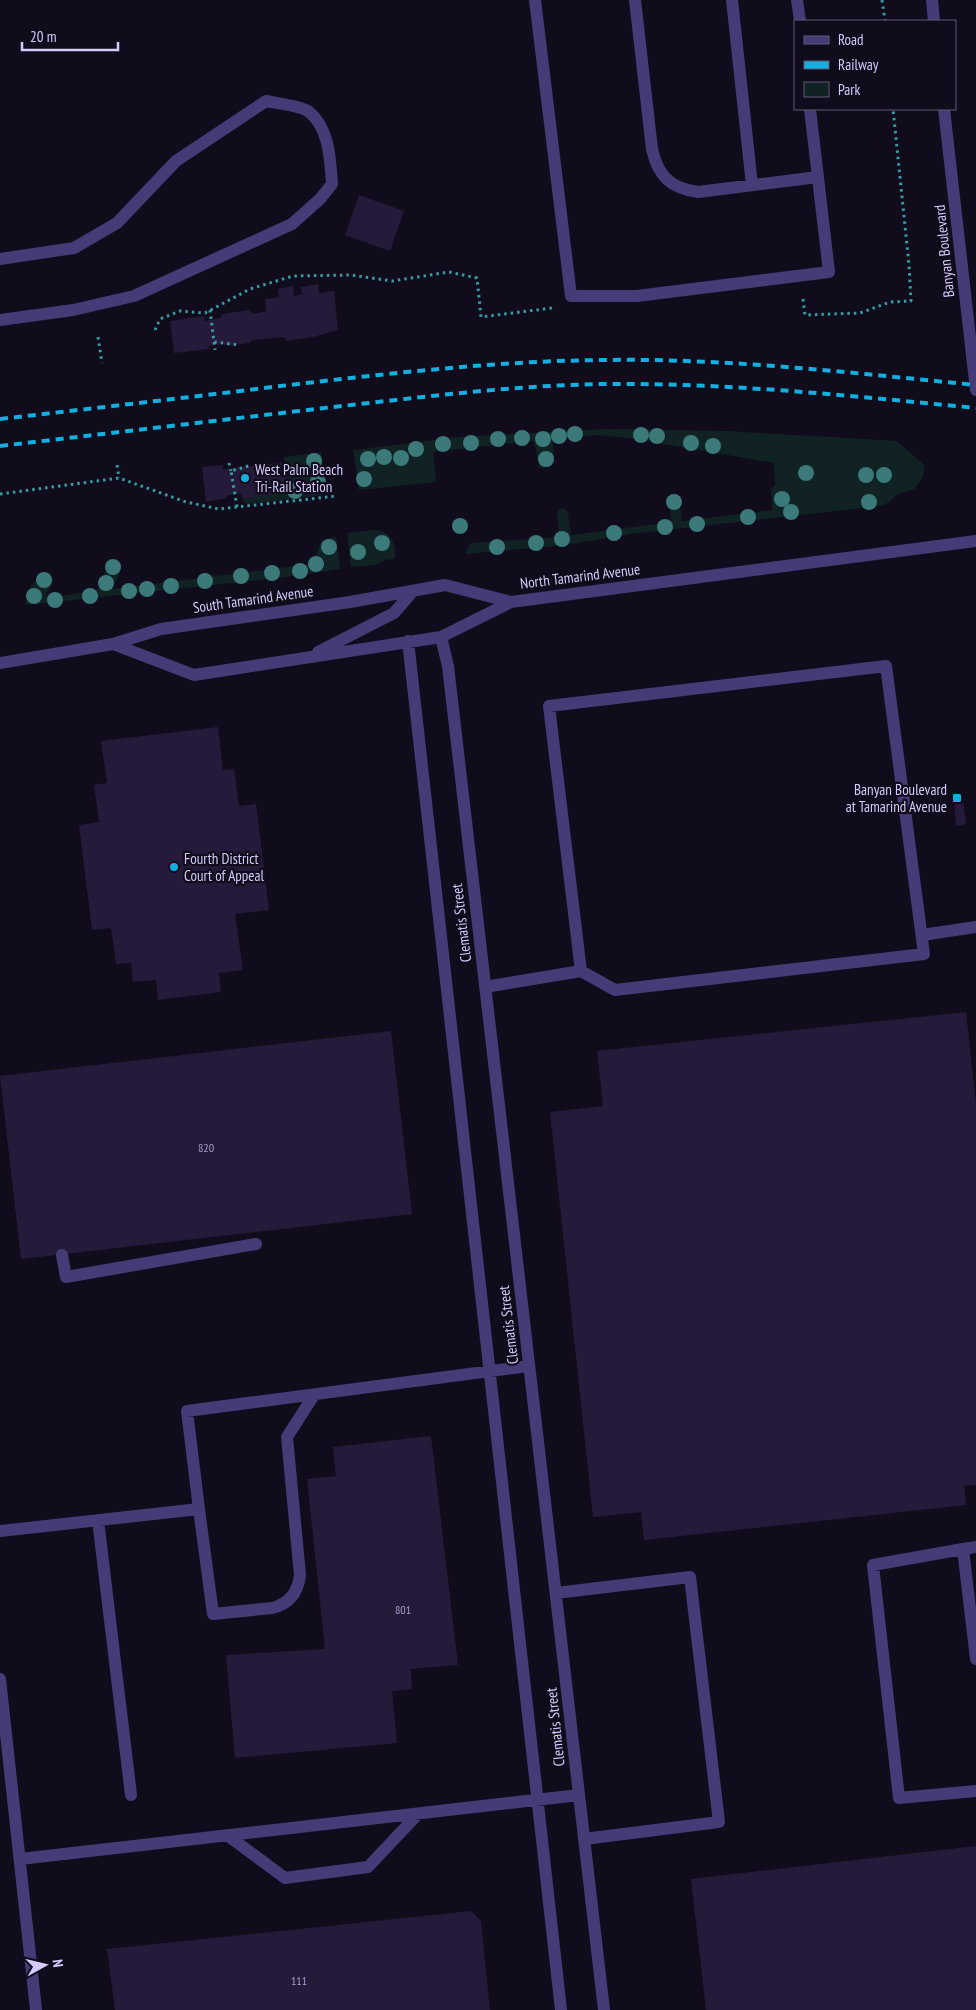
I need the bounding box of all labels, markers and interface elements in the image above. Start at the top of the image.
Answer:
scale bar [22,20,119,52]
legend [794,20,956,110]
text: 20 m [30,27,56,46]
text: Road [838,30,864,49]
text: Railway [838,55,879,74]
text: Park [838,80,860,99]
street label: Banyan Boulevard [930,204,958,298]
place label: West Palm Beach Tri-Rail Station [255,460,343,496]
marker: West Palm Beach Tri-Rail Station [239,472,251,484]
street label: North Tamarind Avenue [519,559,641,593]
street label: South Tamarind Avenue [192,581,314,617]
place label: Banyan Boulevard at Tamarind Avenue [846,780,947,816]
marker: Banyan Boulevard at Tamarind Avenue [951,792,963,804]
place label: Fourth District Court of Appeal [184,849,265,885]
marker: Fourth District Court of Appeal [168,861,180,873]
street label: Clematis Street [447,883,475,963]
house number: 820 [198,1140,214,1155]
street label: Clematis Street [494,1285,522,1365]
house number: 801 [395,1602,411,1617]
street label: Clematis Street [541,1687,569,1767]
north arrow [20,1940,70,1990]
text: N [48,1958,67,1968]
house number: 111 [291,1973,307,1988]

